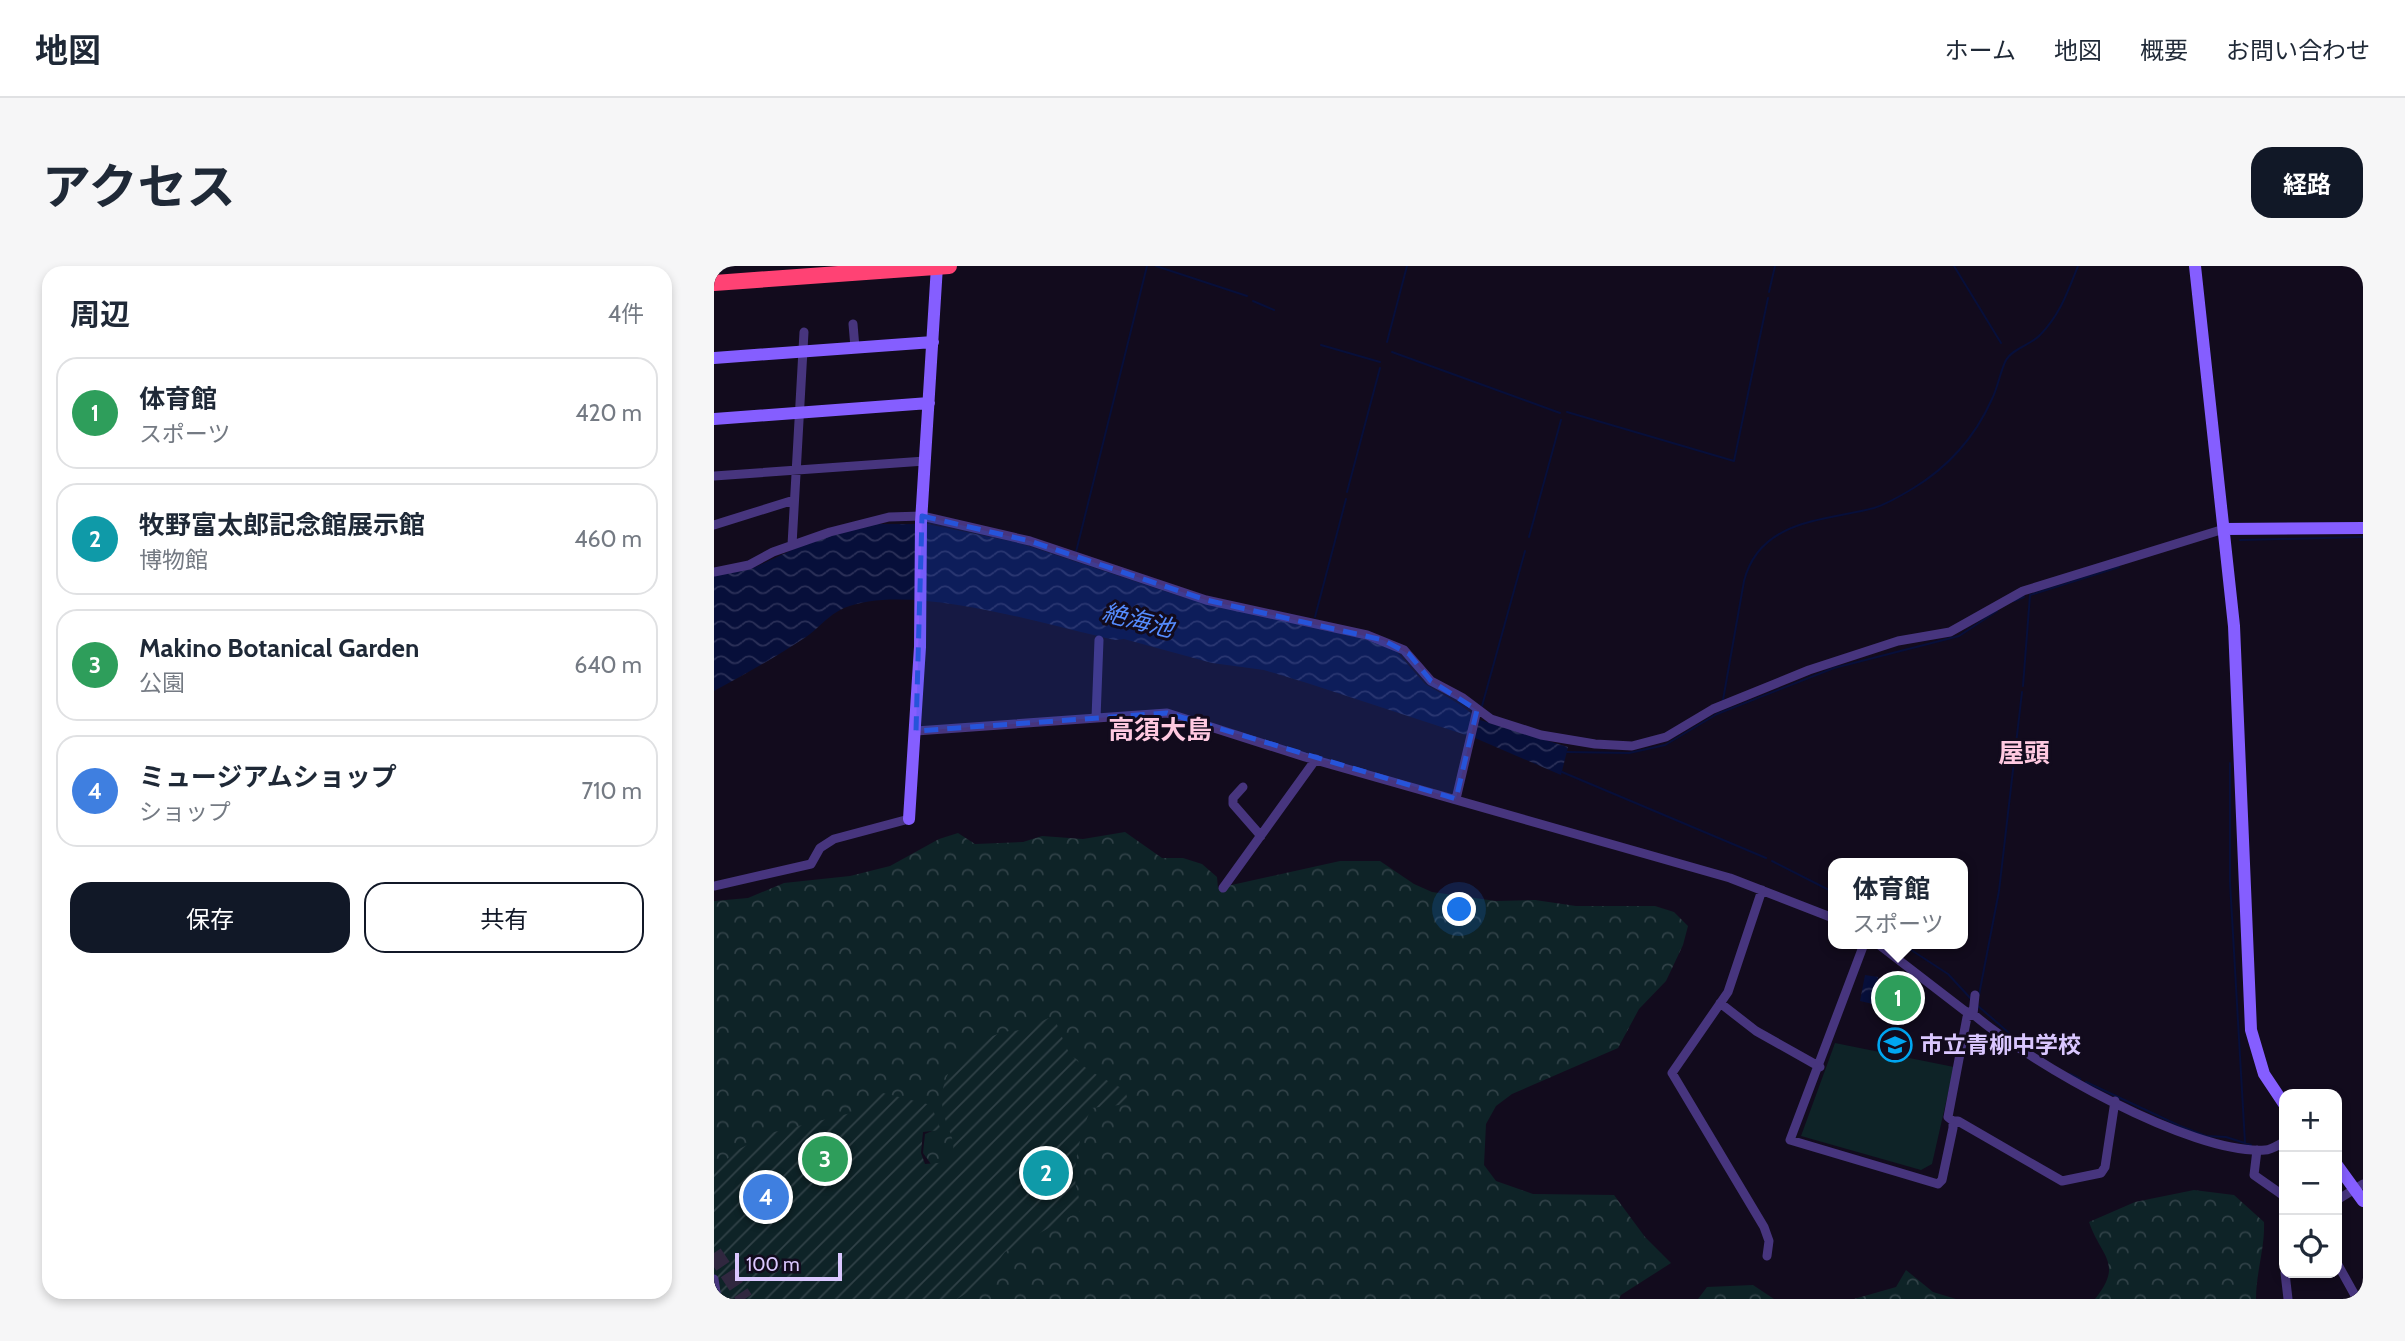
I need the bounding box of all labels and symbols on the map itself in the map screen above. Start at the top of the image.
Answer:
water label: 絶海池 [1100,597,1178,643]
district label: 高須大島 [1108,714,1212,746]
district label: 屋頭 [1998,737,2050,769]
your location [1442,892,1476,926]
pin: 1 [1875,972,1921,1024]
school or university icon: 市立青柳中学校 [1876,1026,1914,1064]
place label: 市立青柳中学校 [1920,1031,2081,1059]
pin: 3 [802,1133,848,1185]
pin: 2 [1023,1147,1069,1199]
pin: 4 [743,1171,789,1223]
scale bar [735,1250,842,1282]

